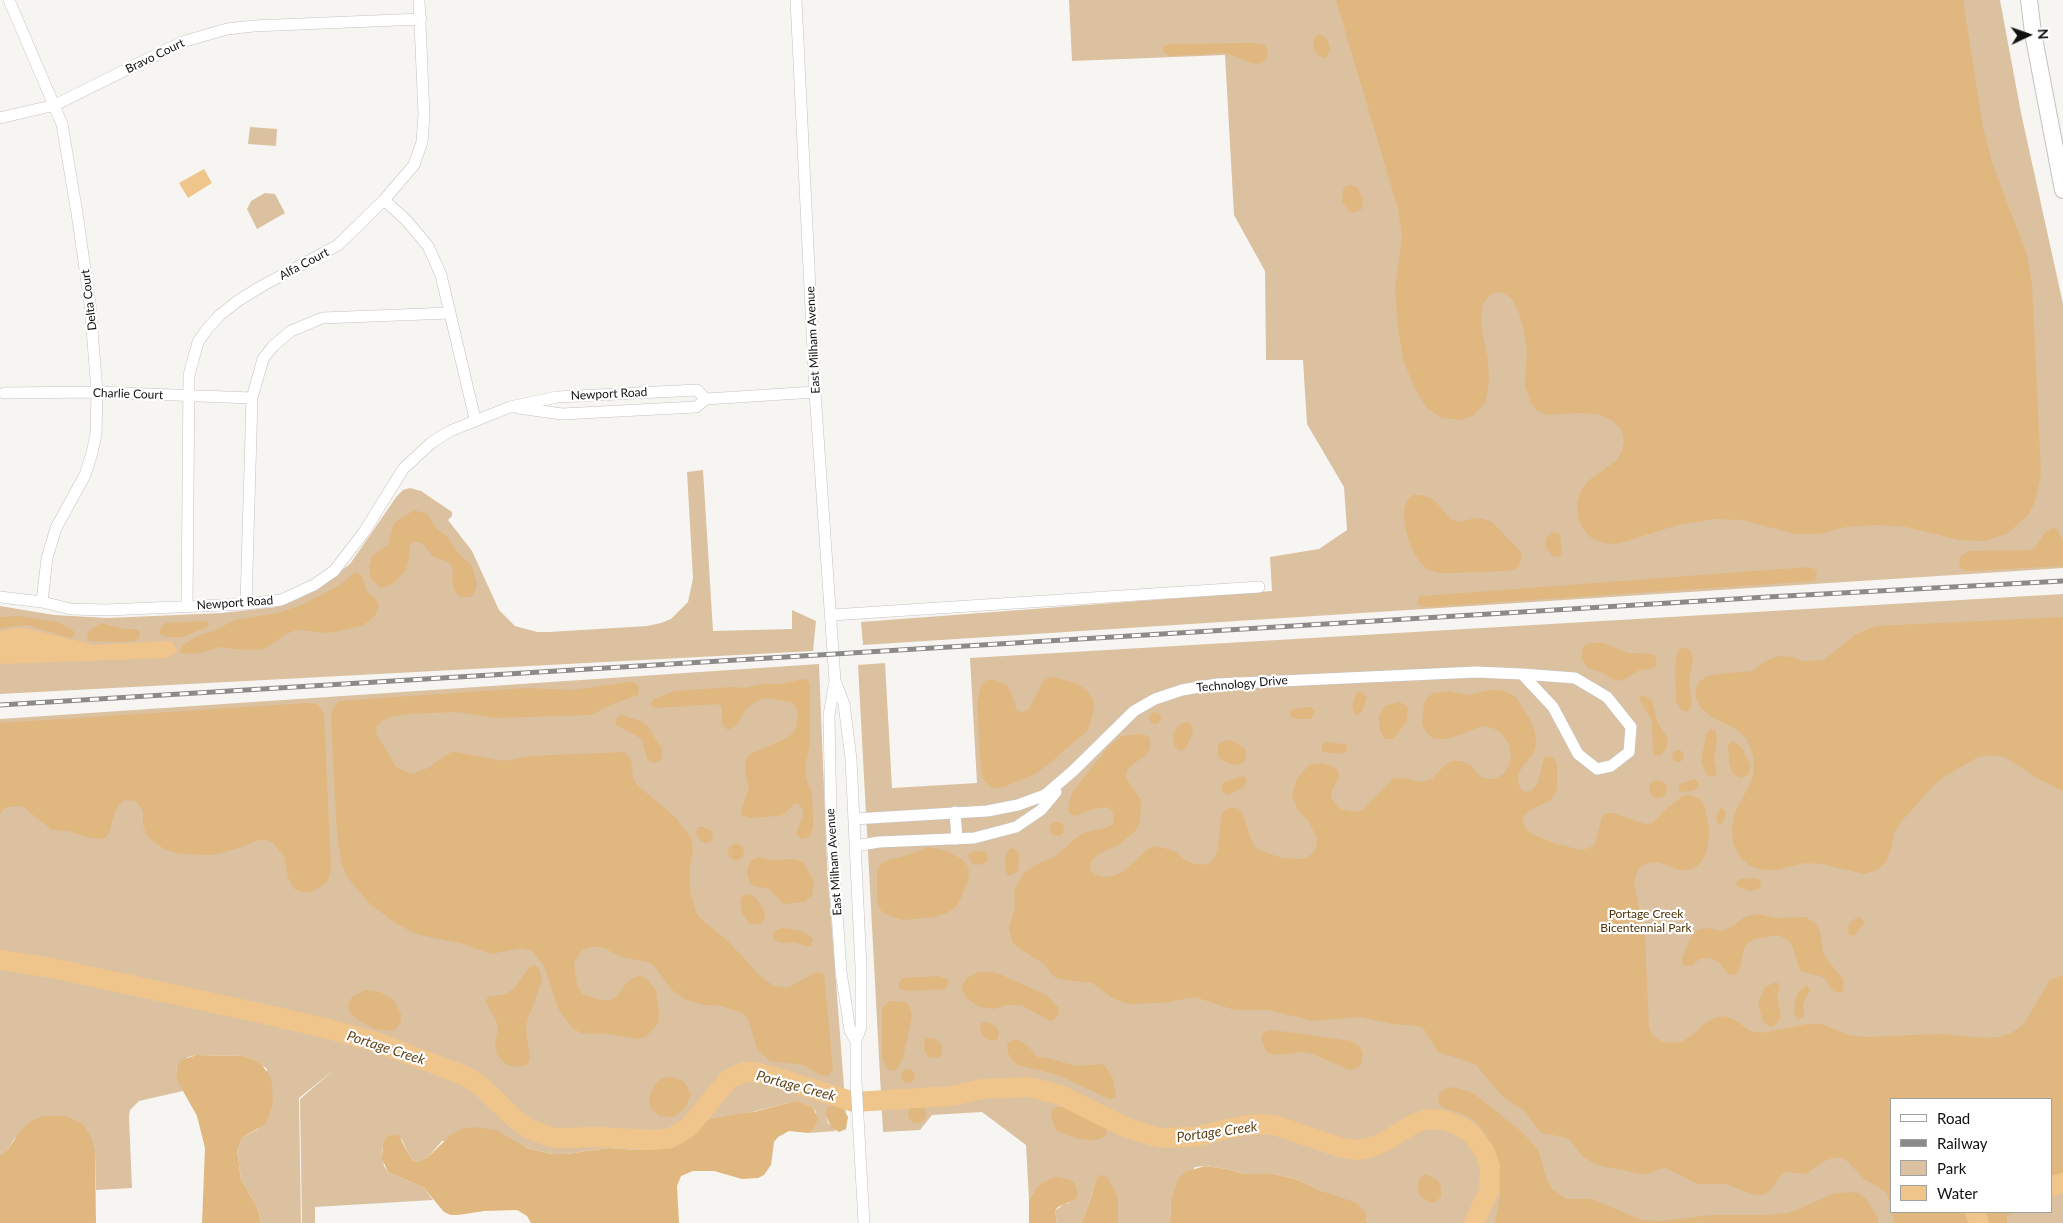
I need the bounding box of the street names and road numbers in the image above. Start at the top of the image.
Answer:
street label: Bravo Court [123,36,187,76]
street label: Alfa Court [277,245,331,283]
street label: Delta Court [78,269,100,331]
street label: East Milham Avenue [803,286,823,394]
street label: Newport Road [570,385,648,403]
street label: Charlie Court [93,386,163,402]
street label: Newport Road [196,593,274,613]
street label: Technology Drive [1196,673,1288,695]
street label: East Milham Avenue [823,808,845,916]

